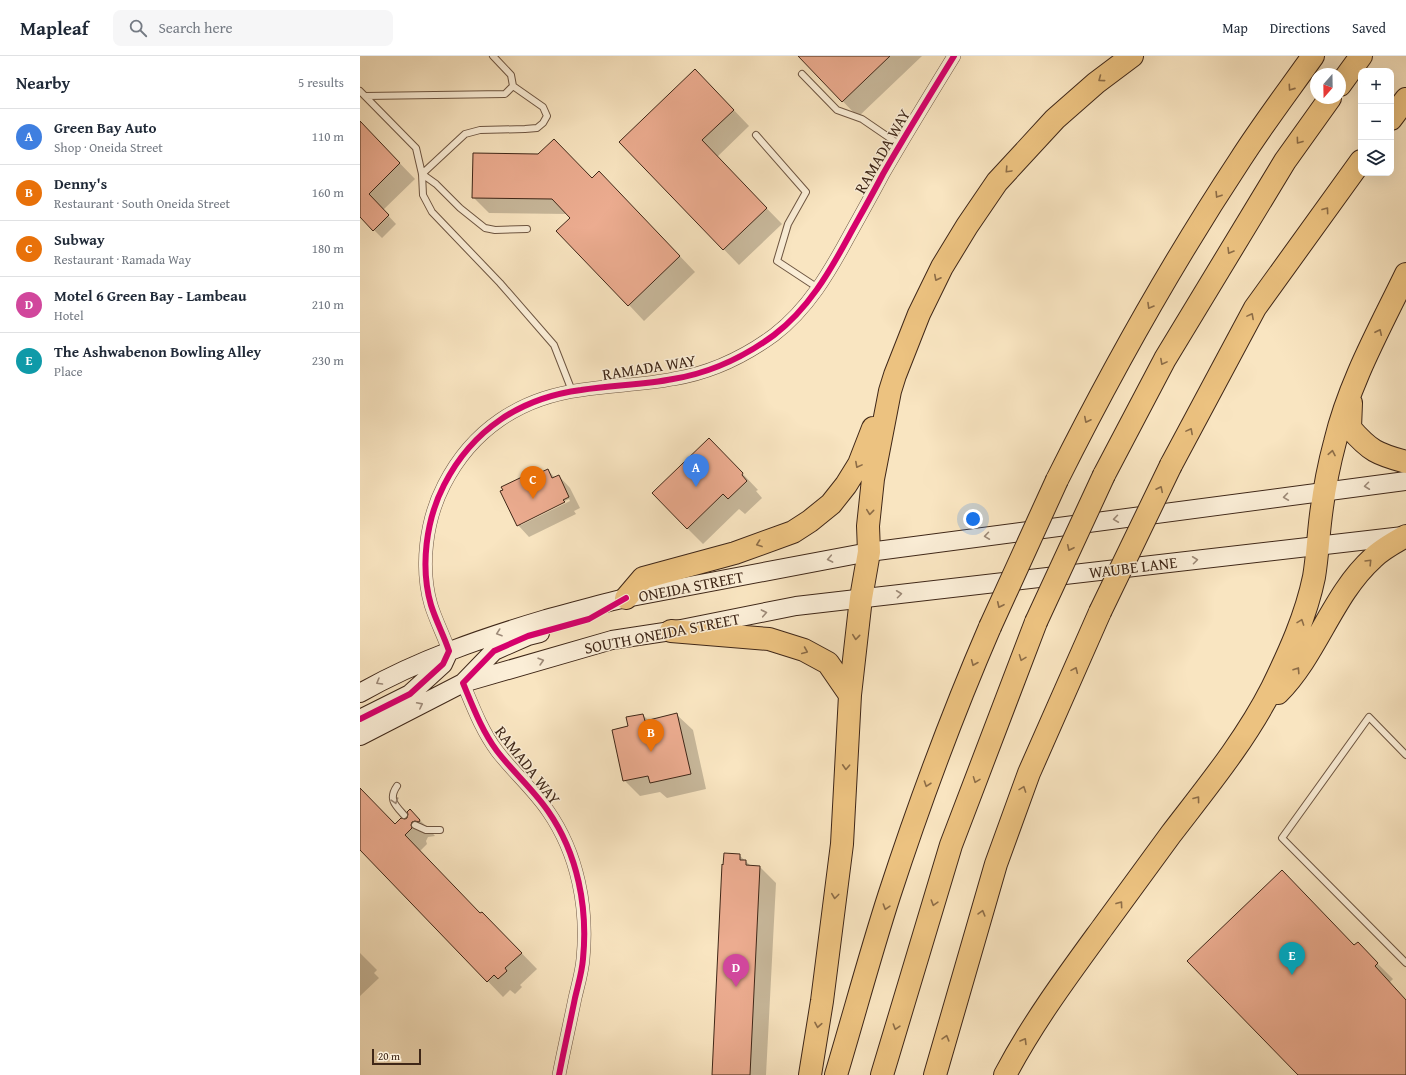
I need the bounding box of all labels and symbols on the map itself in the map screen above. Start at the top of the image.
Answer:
north arrow [1310,68,1346,104]
one-way arrow [1098,75,1105,82]
one-way arrow [1289,83,1296,90]
street label: RAMADA WAY [848,104,916,198]
one-way arrow [1296,137,1304,144]
one-way arrow [1006,165,1013,173]
one-way arrow [1215,191,1222,198]
one-way arrow [1321,207,1328,214]
one-way arrow [1227,247,1235,254]
one-way arrow [934,274,941,282]
one-way arrow [1147,302,1155,309]
one-way arrow [1246,313,1253,320]
one-way arrow [1374,329,1382,336]
street label: RAMADA WAY [600,348,698,386]
one-way arrow [1160,358,1167,365]
one-way arrow [1084,416,1092,423]
one-way arrow [1185,428,1192,435]
one-way arrow [1328,450,1336,456]
pin: A [683,454,709,487]
one-way arrow [855,461,862,468]
pin: C [520,466,546,499]
one-way arrow [1364,481,1370,490]
one-way arrow [1155,486,1163,494]
one-way arrow [1283,492,1289,501]
one-way arrow [866,509,875,515]
your location [963,509,983,529]
one-way arrow [1113,514,1119,523]
one-way arrow [984,531,990,540]
one-way arrow [756,539,763,547]
one-way arrow [1067,544,1075,551]
street label: WAUBE LANE [1088,550,1178,584]
one-way arrow [827,554,833,563]
one-way arrow [1192,555,1198,564]
one-way arrow [1364,559,1372,567]
street label: ONEIDA STREET [636,564,746,608]
one-way arrow [896,590,902,599]
one-way arrow [997,601,1005,608]
street label: SOUTH ONEIDA STREET [582,606,742,660]
one-way arrow [761,609,767,617]
one-way arrow [1296,619,1305,626]
one-way arrow [495,629,502,637]
one-way arrow [852,634,861,640]
one-way arrow [802,647,809,655]
one-way arrow [1018,654,1026,661]
one-way arrow [537,657,544,666]
one-way arrow [971,659,979,666]
one-way arrow [1070,667,1078,674]
one-way arrow [1292,667,1300,674]
one-way arrow [375,678,383,685]
one-way arrow [415,703,423,710]
pin: B [638,719,664,752]
street label: RAMADA WAY [489,720,567,810]
one-way arrow [842,764,850,770]
one-way arrow [972,776,980,783]
one-way arrow [924,780,932,787]
one-way arrow [1018,786,1027,793]
one-way arrow [1192,797,1199,804]
one-way arrow [390,798,399,805]
one-way arrow [831,893,840,899]
one-way arrow [930,899,939,906]
one-way arrow [1115,901,1123,908]
one-way arrow [882,903,891,910]
one-way arrow [977,909,986,916]
pin: E [1279,942,1305,975]
pin: D [723,954,749,987]
one-way arrow [815,1022,823,1028]
one-way arrow [892,1023,901,1030]
one-way arrow [941,1034,950,1041]
one-way arrow [1020,1038,1027,1045]
scale bar [372,1047,421,1066]

